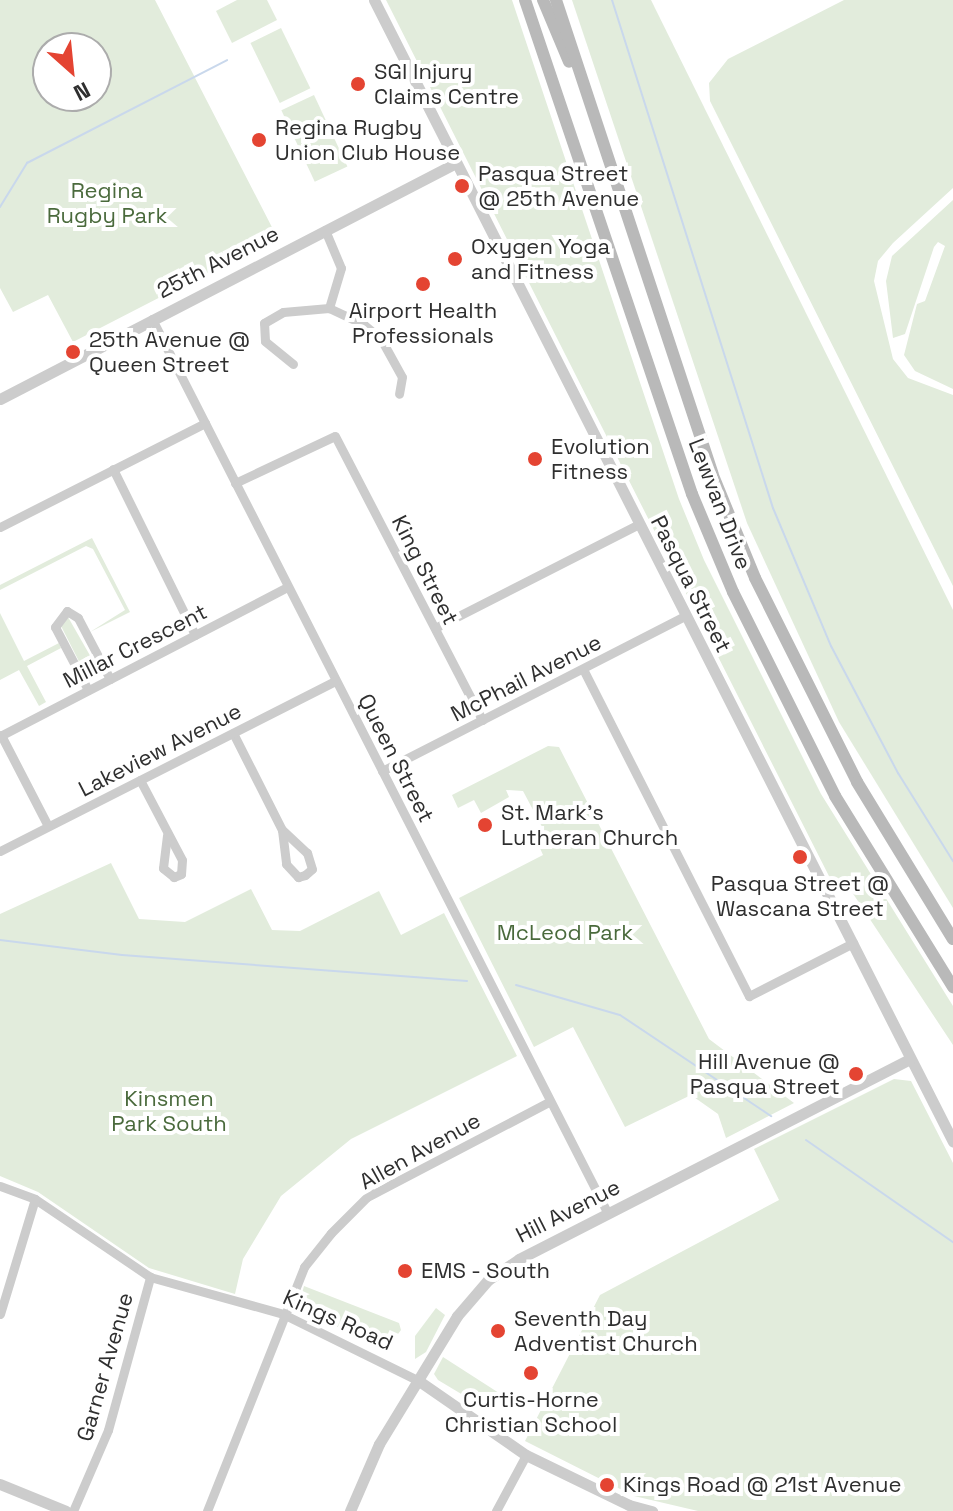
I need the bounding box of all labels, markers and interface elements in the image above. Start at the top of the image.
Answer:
north arrow [32,32,112,112]
place label: SGI Injury Claims Centre [374,58,519,110]
marker: SGI Injury Claims Centre [349,75,367,93]
text: N [69,76,95,107]
place label: Regina Rugby Union Club House [275,114,460,166]
marker: Regina Rugby Union Club House [250,131,268,149]
place label: Pasqua Street @ 25th Avenue [478,160,640,212]
park label: Regina Rugby Park [47,177,167,228]
marker: Pasqua Street @ 25th Avenue [453,177,471,195]
street label: 25th Avenue [153,220,283,304]
place label: Oxygen Yoga and Fitness [471,233,610,284]
marker: Oxygen Yoga and Fitness [446,250,464,268]
marker: Airport Health Professionals [414,275,432,293]
place label: Airport Health Professionals [349,297,497,348]
place label: 25th Avenue @ Queen Street [89,326,251,378]
marker: 25th Avenue @ Queen Street [64,343,82,361]
place label: Evolution Fitness [551,433,650,484]
street label: Lewvan Drive [683,435,757,573]
marker: Evolution Fitness [526,450,544,468]
street label: King Street [386,511,464,629]
street label: Pasqua Street [645,511,737,657]
street label: Millar Crescent [59,598,211,694]
street label: McPhail Avenue [446,629,606,727]
street label: Queen Street [352,689,440,827]
street label: Lakeview Avenue [74,697,246,803]
place label: St. Mark's Lutheran Church [501,799,678,850]
marker: St. Mark's Lutheran Church [476,816,494,834]
marker: Pasqua Street @ Wascana Street [791,848,809,866]
place label: Pasqua Street @ Wascana Street [711,870,889,922]
park label: McLeod Park [497,920,633,946]
place label: Hill Avenue @ Pasqua Street [690,1048,840,1100]
marker: Hill Avenue @ Pasqua Street [847,1065,865,1083]
park label: Kinsmen Park South [111,1085,227,1136]
street label: Allen Avenue [355,1107,485,1195]
street label: Hill Avenue [511,1173,625,1249]
place label: EMS - South [421,1258,551,1284]
marker: EMS - South [396,1262,414,1280]
street label: Kings Road [279,1284,397,1356]
street label: Garner Avenue [71,1290,139,1444]
place label: Seventh Day Adventist Church [514,1305,698,1356]
marker: Seventh Day Adventist Church [489,1322,507,1340]
marker: Curtis-Horne Christian School [522,1364,540,1382]
place label: Curtis-Horne Christian School [445,1386,617,1438]
place label: Kings Road @ 21st Avenue [623,1472,902,1498]
marker: Kings Road @ 21st Avenue [598,1476,616,1494]

